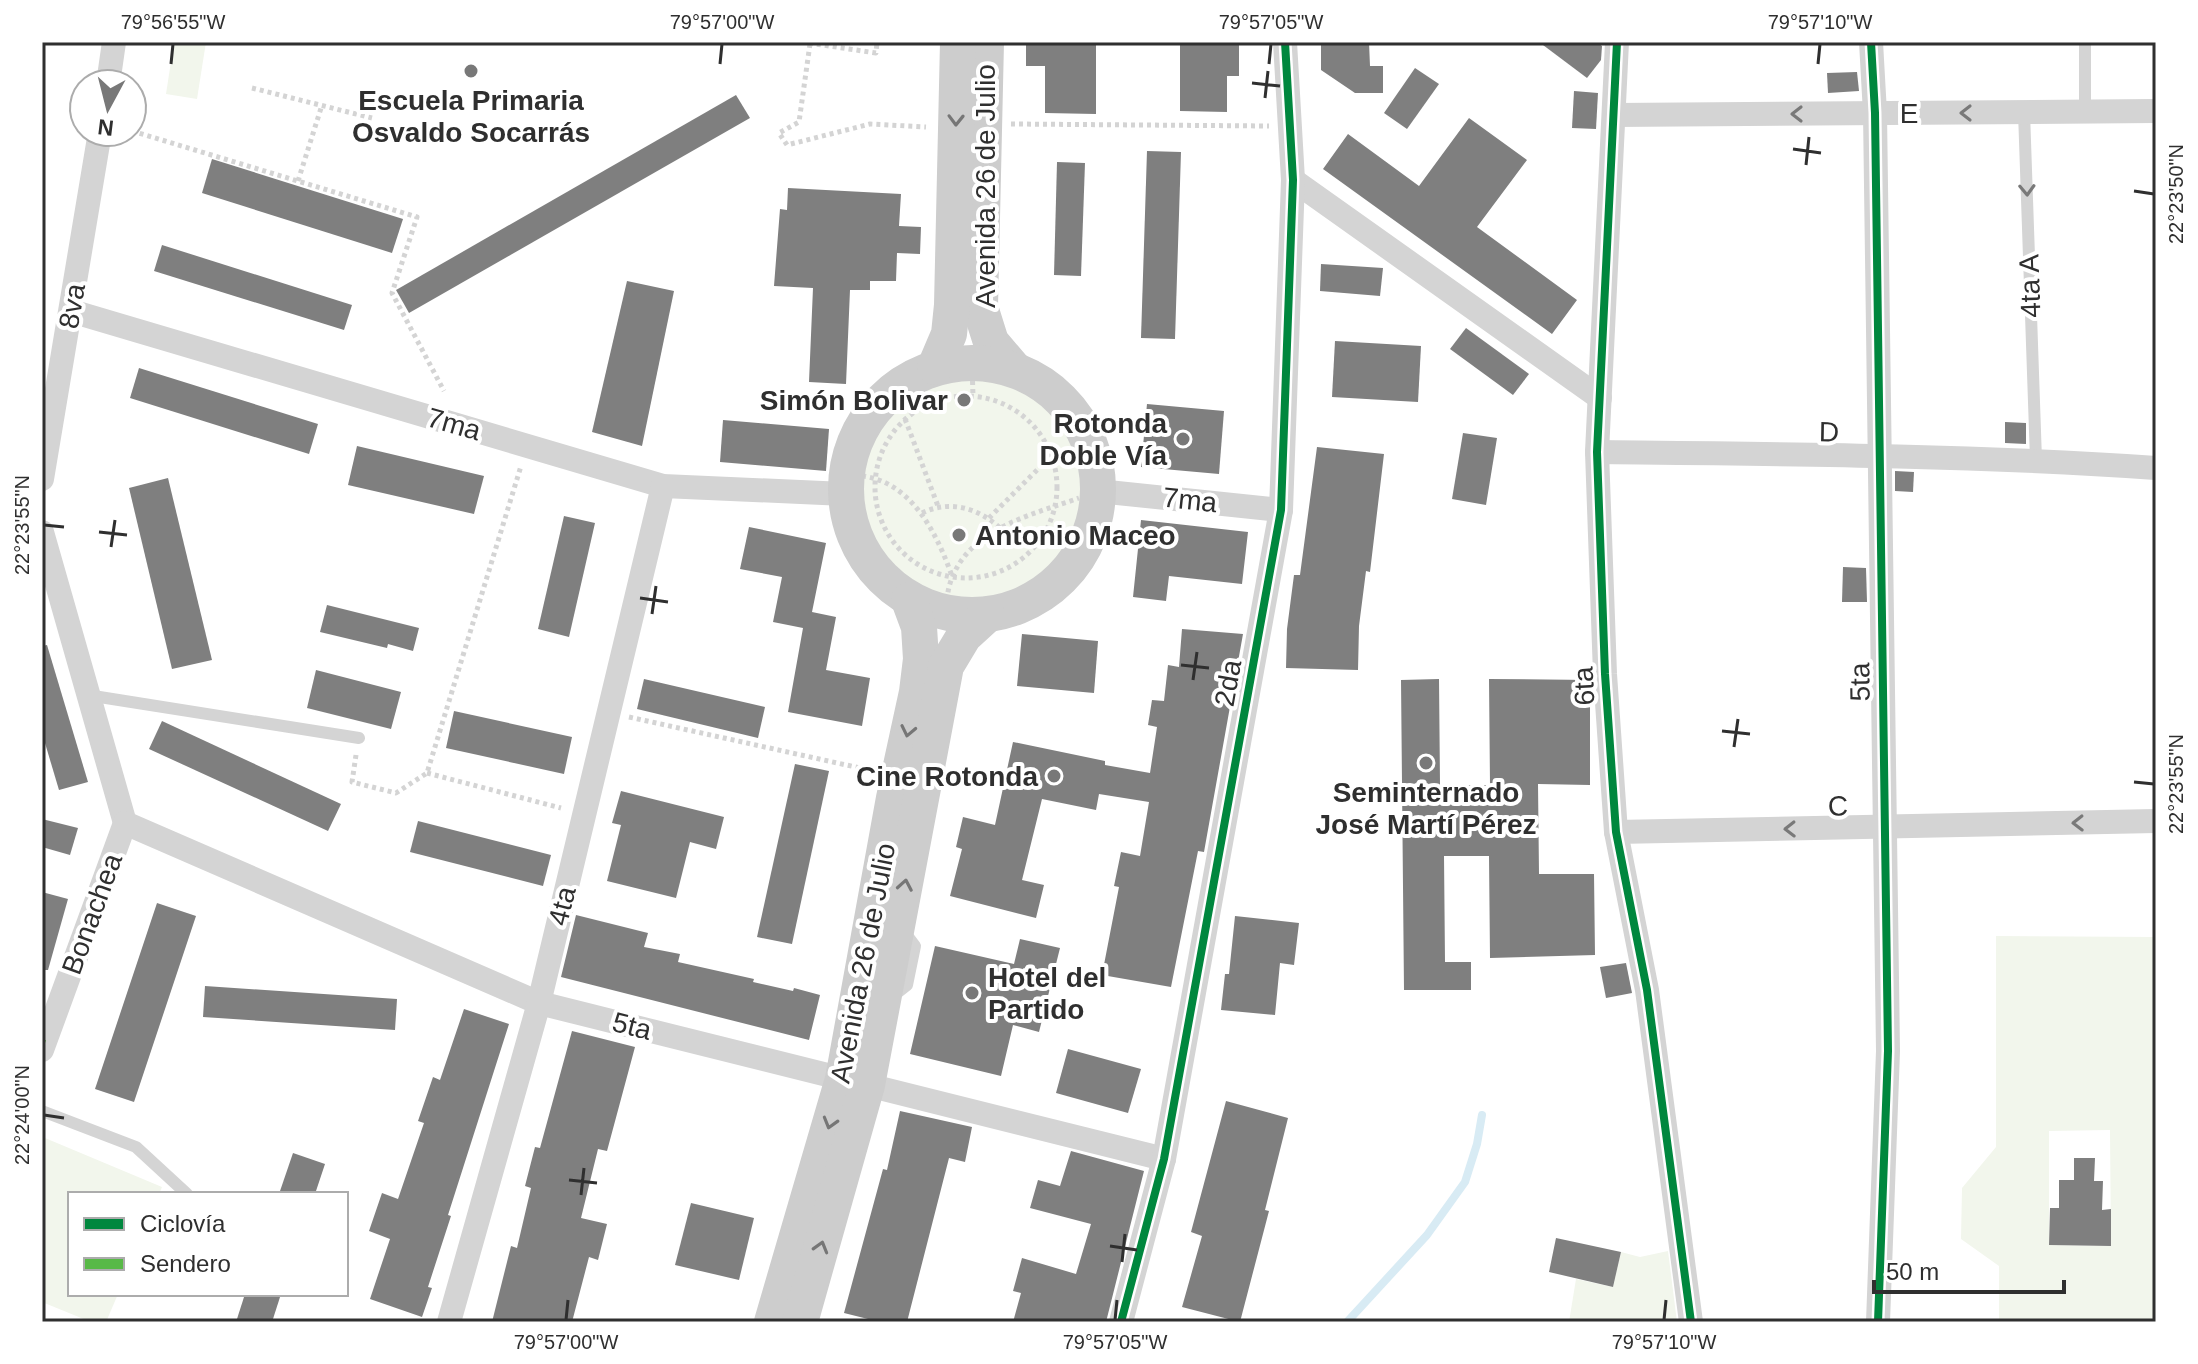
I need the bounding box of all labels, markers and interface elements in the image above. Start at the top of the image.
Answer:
text: 79°56'55"W [121,11,225,33]
text: 79°57'00"W [670,11,774,33]
text: 79°57'05"W [1219,11,1323,33]
text: 79°57'10"W [1768,11,1872,33]
marker: Escuela Primaria Osvaldo Socarrás [462,62,480,80]
street label: Avenida 26 de Julio [970,64,1001,308]
north arrow [68,68,148,148]
place label: Escuela Primaria Osvaldo Socarrás [352,85,590,148]
street label: E [1900,98,1918,129]
one-way arrow [1959,104,1972,121]
one-way arrow [1790,105,1803,123]
text: N [96,114,115,141]
one-way arrow [947,114,964,127]
text: 22°23'50"N [2165,144,2187,244]
one-way arrow [2018,184,2036,197]
street label: 4ta A [2013,253,2047,318]
street label: 8va [53,281,91,331]
place label: Simón Bolivar [760,385,948,416]
marker: Simón Bolivar [955,391,973,409]
street label: 7ma [424,402,485,447]
place label: Rotonda Doble Vía [1039,408,1167,471]
street label: D [1819,416,1839,448]
marker: Rotonda Doble Vía [1174,430,1192,448]
text: 22°23'55"N [11,475,33,575]
street label: 7ma [1161,482,1219,518]
place label: Antonio Maceo [975,520,1176,551]
marker: Antonio Maceo [950,526,968,544]
street label: 2da [1209,657,1247,709]
street label: 5ta [1844,662,1876,702]
street label: 6ta [1567,665,1600,706]
one-way arrow [900,723,917,737]
text: 22°23'55"N [2165,734,2187,834]
marker: Seminternado José Martí Pérez [1417,754,1435,772]
place label: Cine Rotonda [856,761,1038,792]
marker: Cine Rotonda [1045,767,1063,785]
place label: Seminternado José Martí Pérez [1316,777,1537,840]
street label: C [1828,790,1848,822]
one-way arrow [2071,814,2084,832]
one-way arrow [1783,820,1796,837]
street label: Avenida 26 de Julio [825,840,901,1086]
street label: Bonachea [56,849,128,979]
one-way arrow [895,878,912,892]
street label: 4ta [542,883,582,929]
place label: Hotel del Partido [988,962,1106,1025]
marker: Hotel del Partido [963,984,981,1002]
street label: 5ta [609,1006,655,1046]
text: 22°24'00"N [11,1065,33,1165]
one-way arrow [823,1115,839,1129]
legend [68,1192,348,1296]
text: Ciclovía [140,1210,226,1237]
one-way arrow [812,1240,828,1254]
scale bar [1874,1244,2064,1294]
text: Sendero [140,1250,231,1277]
text: 50 m [1886,1258,1939,1285]
text: 79°57'00"W [514,1331,618,1353]
text: 79°57'05"W [1063,1331,1167,1353]
text: 79°57'10"W [1612,1331,1716,1353]

